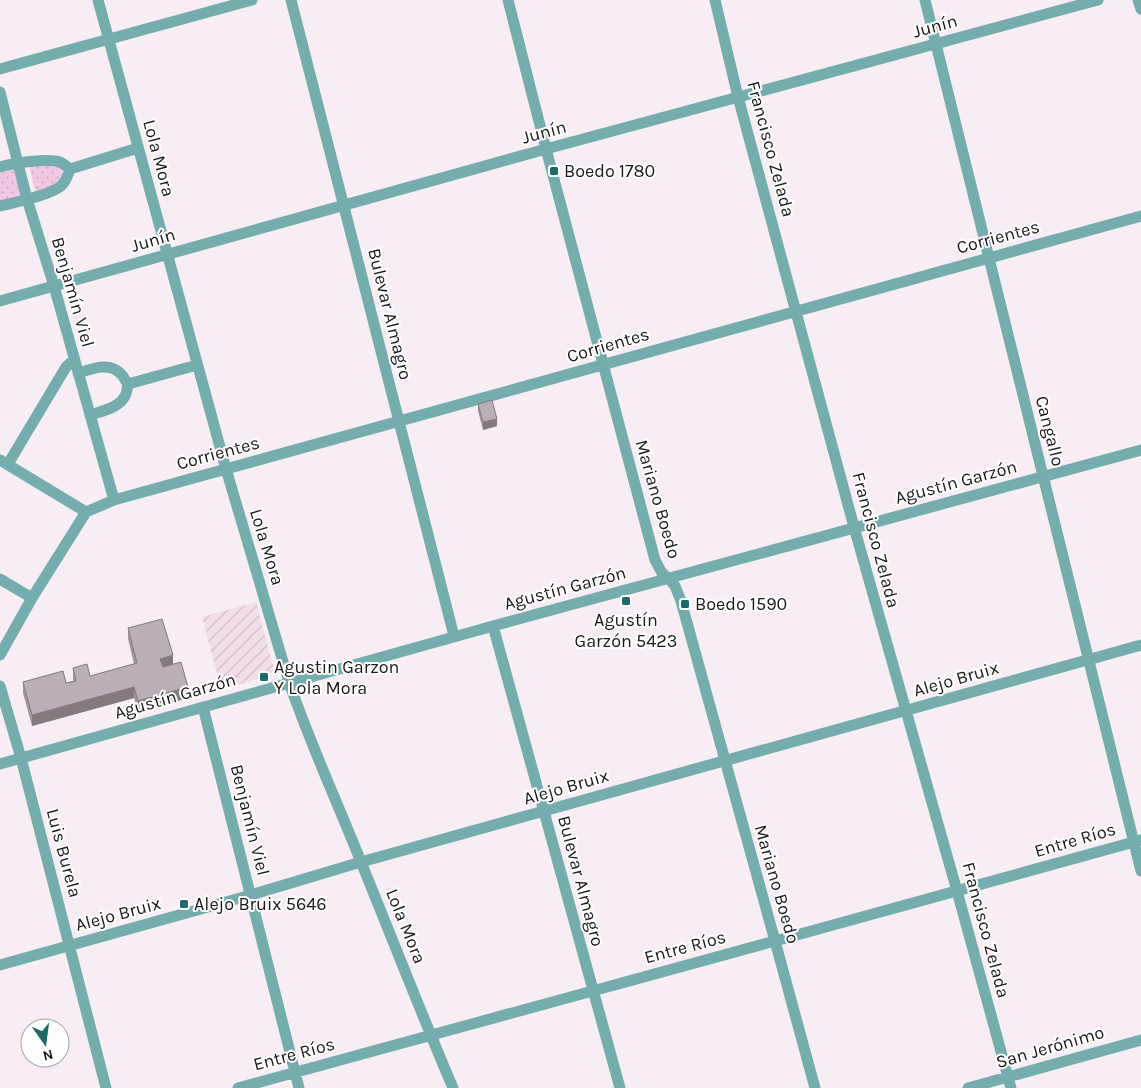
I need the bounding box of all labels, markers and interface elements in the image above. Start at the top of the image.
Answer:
street label: Junín [910,10,960,42]
street label: Francisco Zelada [742,79,800,219]
street label: Junín [519,116,569,148]
street label: Lola Mora [138,117,180,199]
place label: Boedo 1780 [564,160,655,182]
marker: Boedo 1780 [548,165,560,177]
street label: Corrientes [954,215,1042,259]
street label: Junín [128,223,178,257]
street label: Benjamín Viel [47,234,99,350]
street label: Bulevar Almagro [363,246,417,382]
street label: Corrientes [564,323,652,367]
street label: Cangallo [1031,394,1069,468]
street label: Corrientes [174,431,262,475]
street label: Mariano Boedo [631,437,685,561]
street label: Agustín Garzón [893,455,1019,509]
street label: Francisco Zelada [847,470,905,610]
street label: Lola Mora [245,506,289,588]
street label: Agustín Garzón [502,561,628,615]
place label: Boedo 1590 [695,593,787,615]
marker: Agustín Garzón 5423 [620,595,632,607]
marker: Boedo 1590 [679,598,691,610]
place label: Agustín Garzón 5423 [575,609,677,652]
place label: Agustin Garzon Y Lola Mora [274,656,399,699]
street label: Alejo Bruix [911,656,1001,702]
street label: Agustín Garzón [112,668,238,724]
marker: Agustin Garzon Y Lola Mora [258,671,270,683]
street label: Benjamín Viel [226,762,274,878]
street label: Alejo Bruix [521,764,611,810]
street label: Luis Burela [42,806,86,900]
street label: Bulevar Almagro [553,813,609,949]
street label: Entre Ríos [1032,818,1118,862]
street label: Mariano Boedo [750,822,804,946]
street label: Francisco Zelada [957,860,1015,1000]
street label: Lola Mora [381,885,431,967]
street label: Alejo Bruix [73,892,163,936]
place label: Alejo Bruix 5646 [194,893,327,915]
marker: Alejo Bruix 5646 [178,898,190,910]
street label: Entre Ríos [642,926,728,968]
north arrow [20,1018,70,1068]
street label: San Jerónimo [993,1021,1107,1073]
street label: Entre Ríos [251,1033,337,1075]
text: N [41,1046,55,1065]

